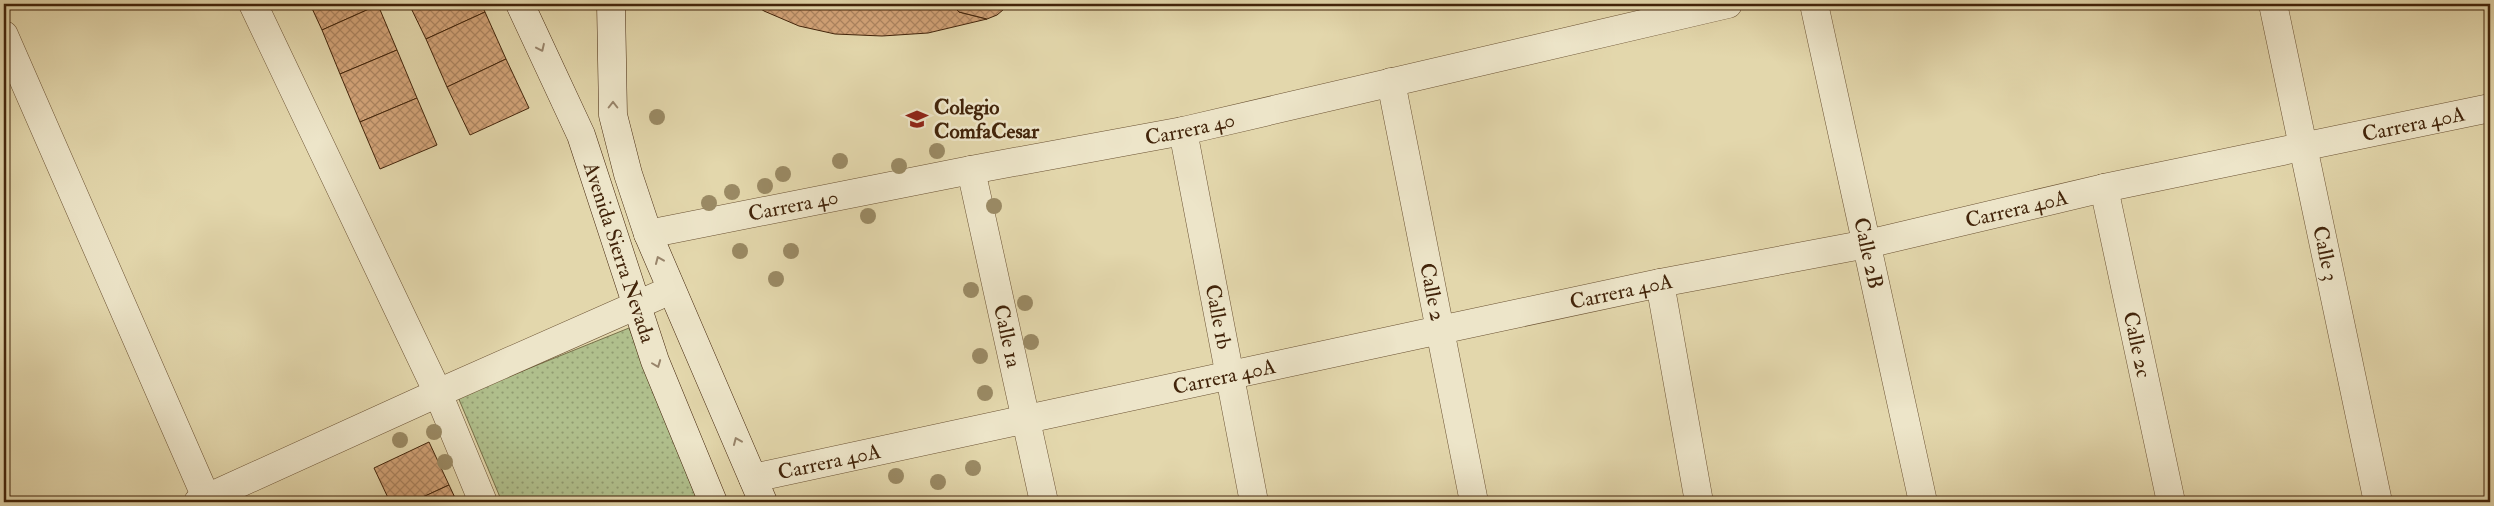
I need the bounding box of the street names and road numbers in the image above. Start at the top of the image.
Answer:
street label: Carrera 40A [2360,100,2468,148]
street label: Carrera 40 [1143,106,1238,152]
street label: Avenida Sierra Nevada [576,158,661,347]
street label: Carrera 40 [746,184,841,228]
street label: Carrera 40A [1963,184,2071,234]
street label: Calle 2B [1847,215,1889,291]
street label: Calle 3 [2306,223,2344,284]
street label: Calle 2 [1413,261,1451,323]
street label: Carrera 40A [1567,268,1675,316]
street label: Calle 1b [1199,282,1237,352]
street label: Calle 1a [987,302,1027,371]
street label: Calle 2c [2117,309,2157,381]
street label: Carrera 40A [1170,353,1278,401]
street label: Carrera 40A [775,438,883,486]

